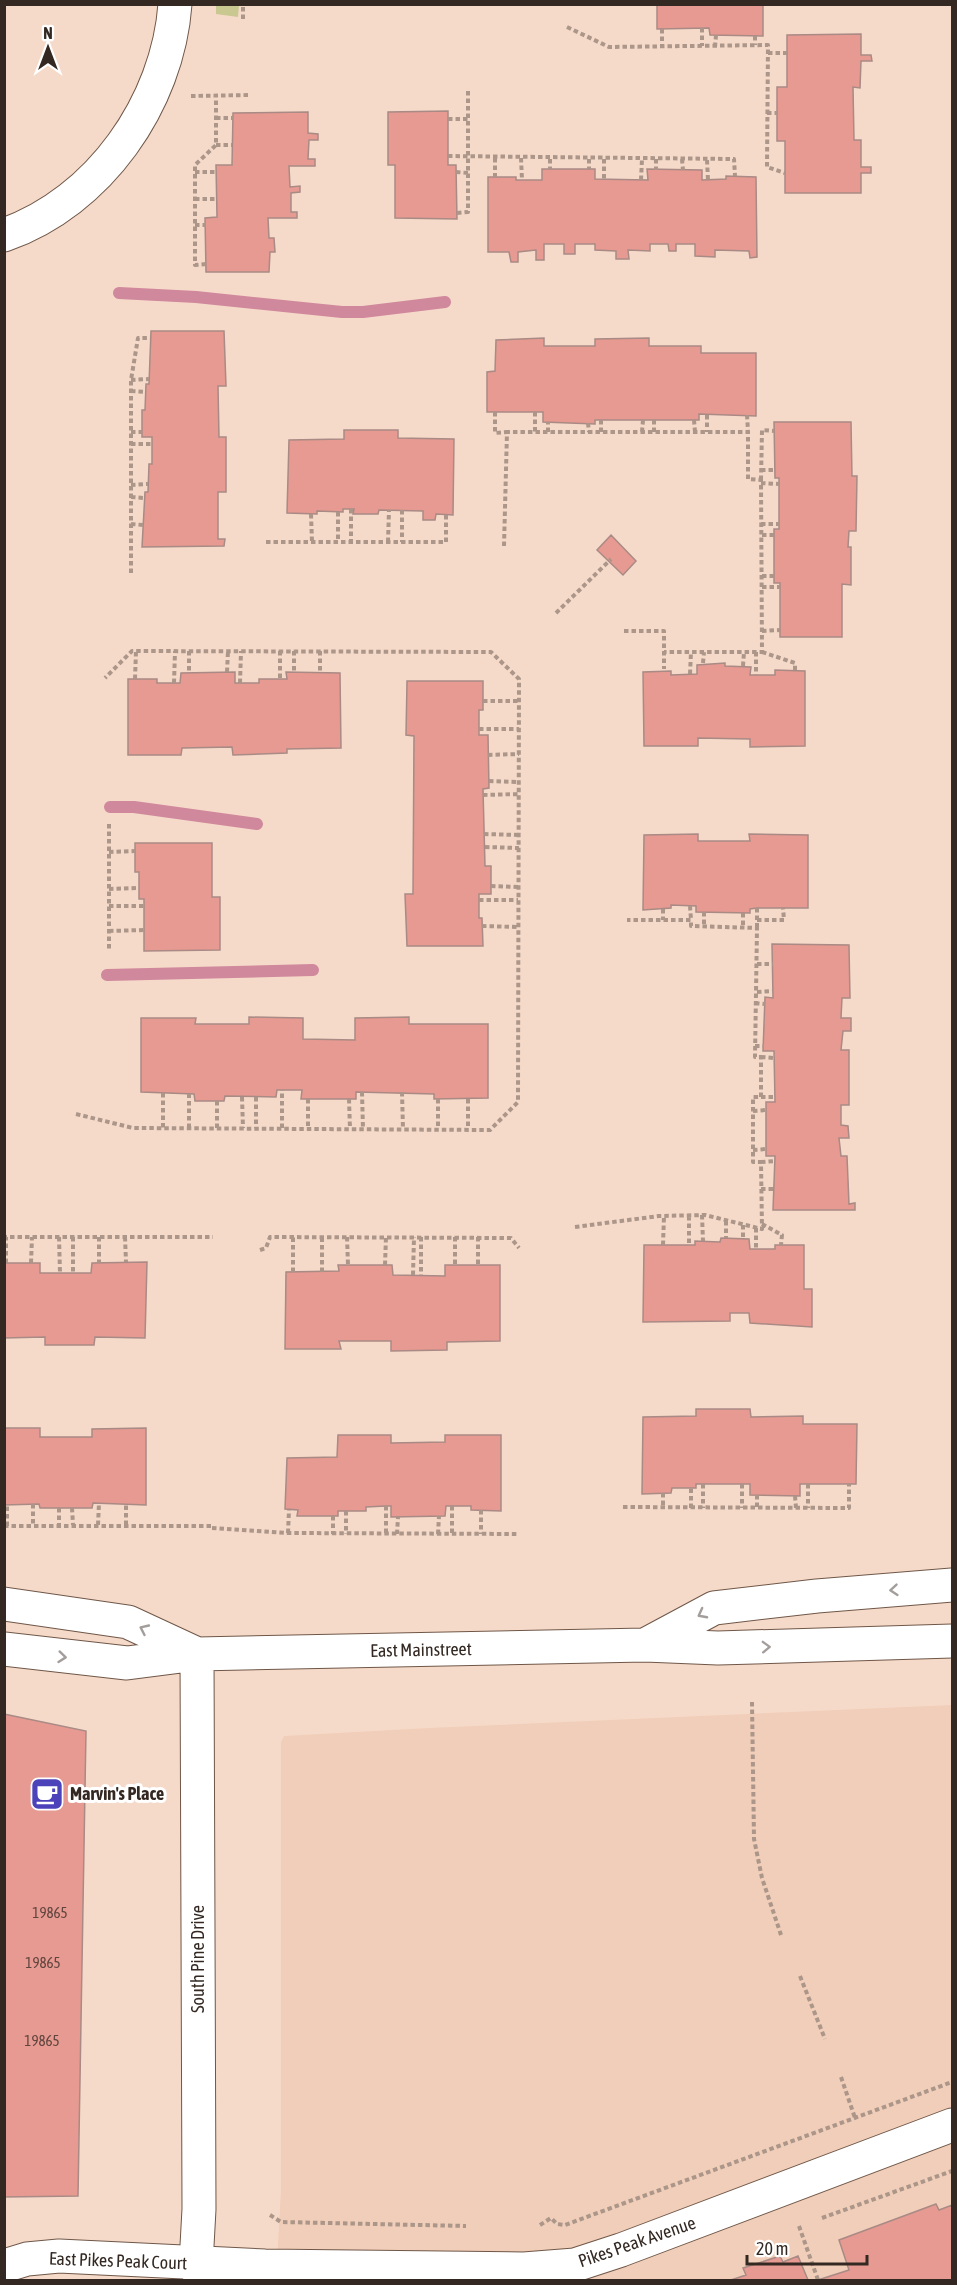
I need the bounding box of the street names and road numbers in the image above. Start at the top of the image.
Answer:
street label: East Mainstreet [370,1638,472,1661]
street label: South Pine Drive [187,1905,208,2013]
street label: Pikes Peak Avenue [575,2212,698,2271]
street label: East Pikes Peak Court [49,2248,188,2273]

